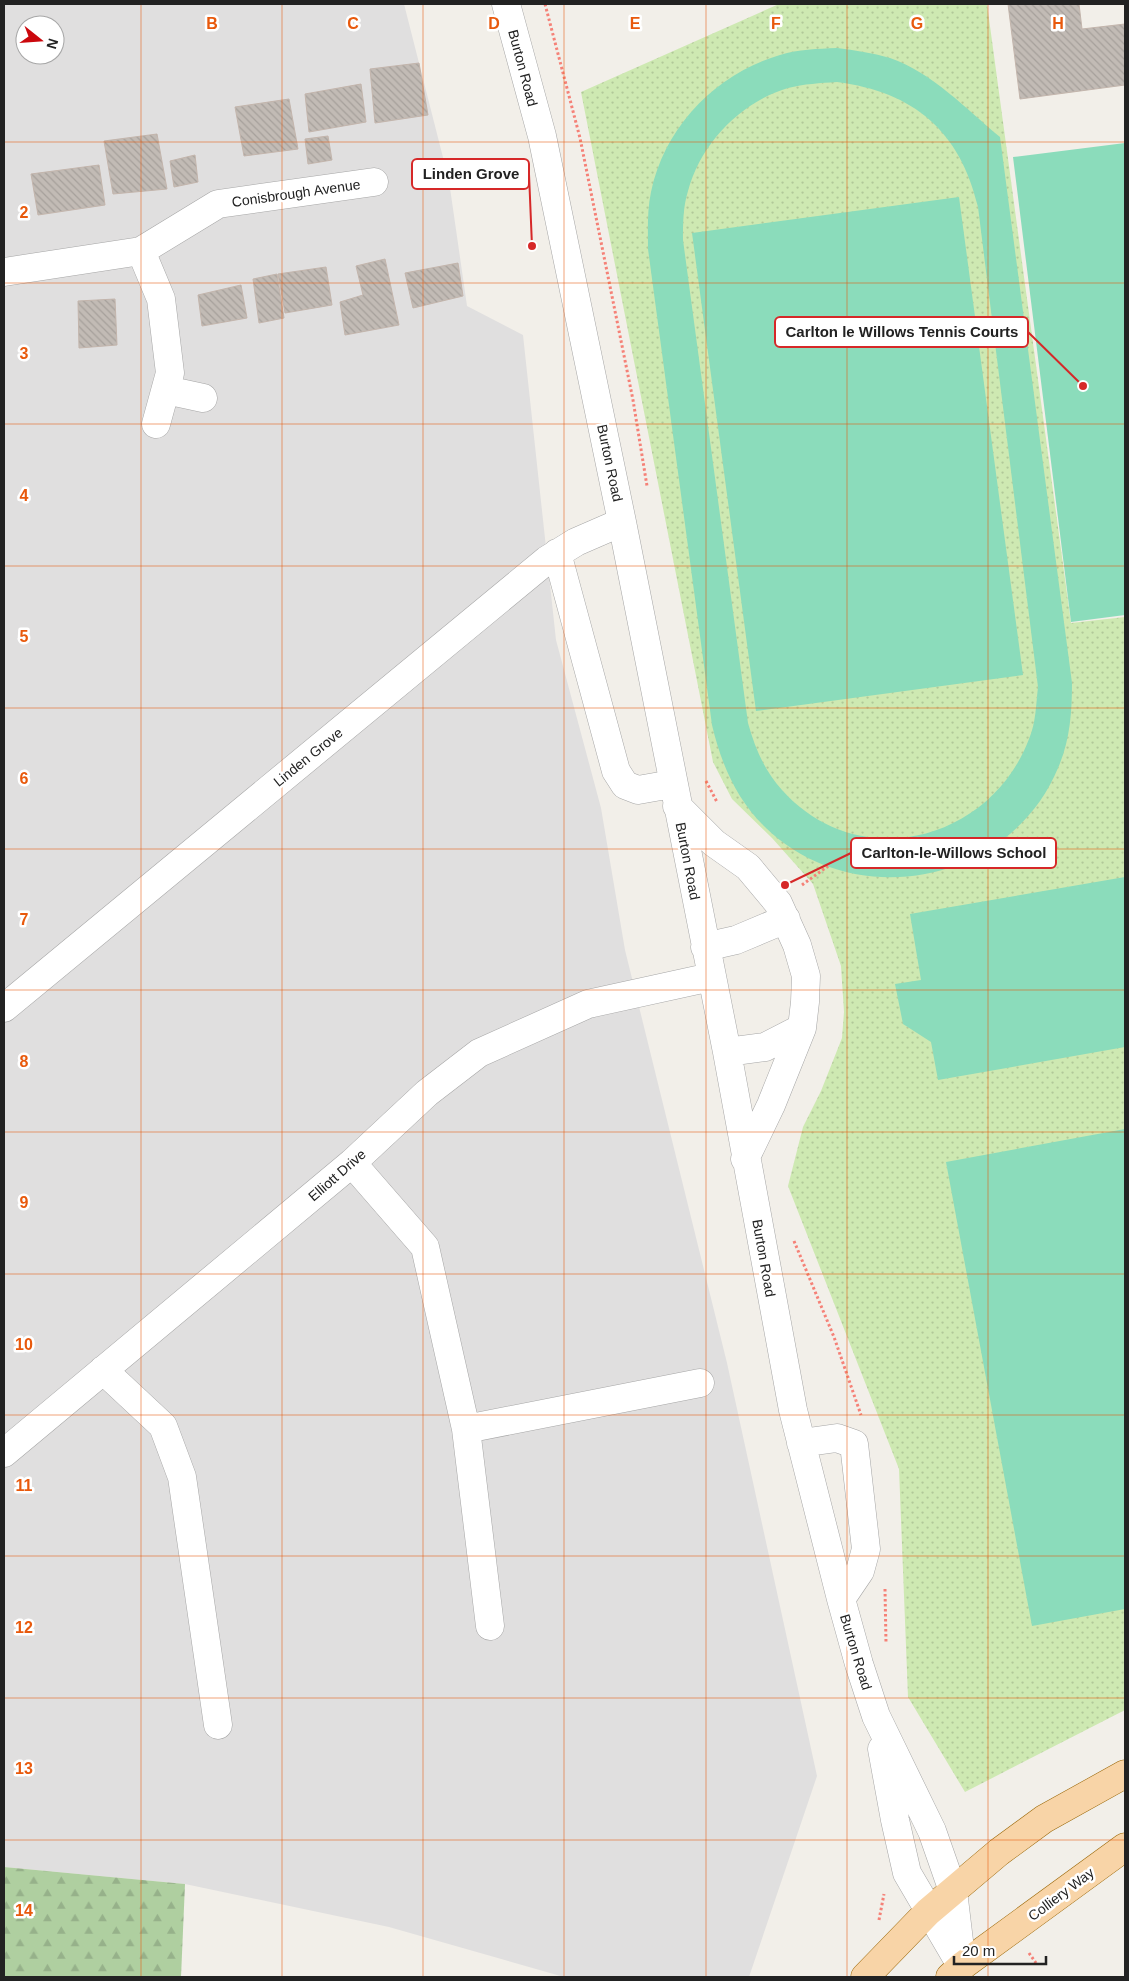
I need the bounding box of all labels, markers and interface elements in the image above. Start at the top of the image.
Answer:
north arrow [15,15,65,65]
text: B [206,15,218,32]
text: C [347,15,359,32]
text: D [488,15,500,32]
text: E [630,15,641,32]
text: F [771,15,781,32]
text: G [911,15,923,32]
text: H [1052,15,1064,32]
street label: Burton Road [505,28,541,108]
text: N [43,37,62,51]
callout: Linden Grove [412,159,529,189]
text: Linden Grove [423,165,519,182]
street label: Conisbrough Avenue [231,176,362,210]
text: 2 [20,204,29,221]
callout: Carlton le Willows Tennis Courts [775,317,1028,347]
text: Carlton le Willows Tennis Courts [786,323,1018,340]
text: 3 [20,345,29,362]
street label: Burton Road [594,423,626,503]
text: 4 [20,487,29,504]
text: 5 [20,628,29,645]
street label: Linden Grove [270,724,346,790]
text: 6 [20,770,29,787]
street label: Burton Road [673,821,703,901]
callout: Carlton-le-Willows School [851,838,1056,868]
text: Carlton-le-Willows School [862,844,1046,861]
text: 7 [20,911,29,928]
text: 8 [20,1053,29,1070]
street label: Elliott Drive [305,1146,369,1204]
text: 9 [20,1194,29,1211]
street label: Burton Road [749,1218,779,1298]
text: 10 [15,1336,33,1353]
text: 11 [16,1477,33,1494]
street label: Burton Road [837,1612,875,1692]
text: 12 [15,1619,33,1636]
text: 13 [15,1760,33,1777]
street label: Colliery Way [1025,1864,1097,1924]
text: 14 [15,1902,33,1919]
scale bar [954,1934,1046,1966]
text: 20 m [962,1942,995,1959]

